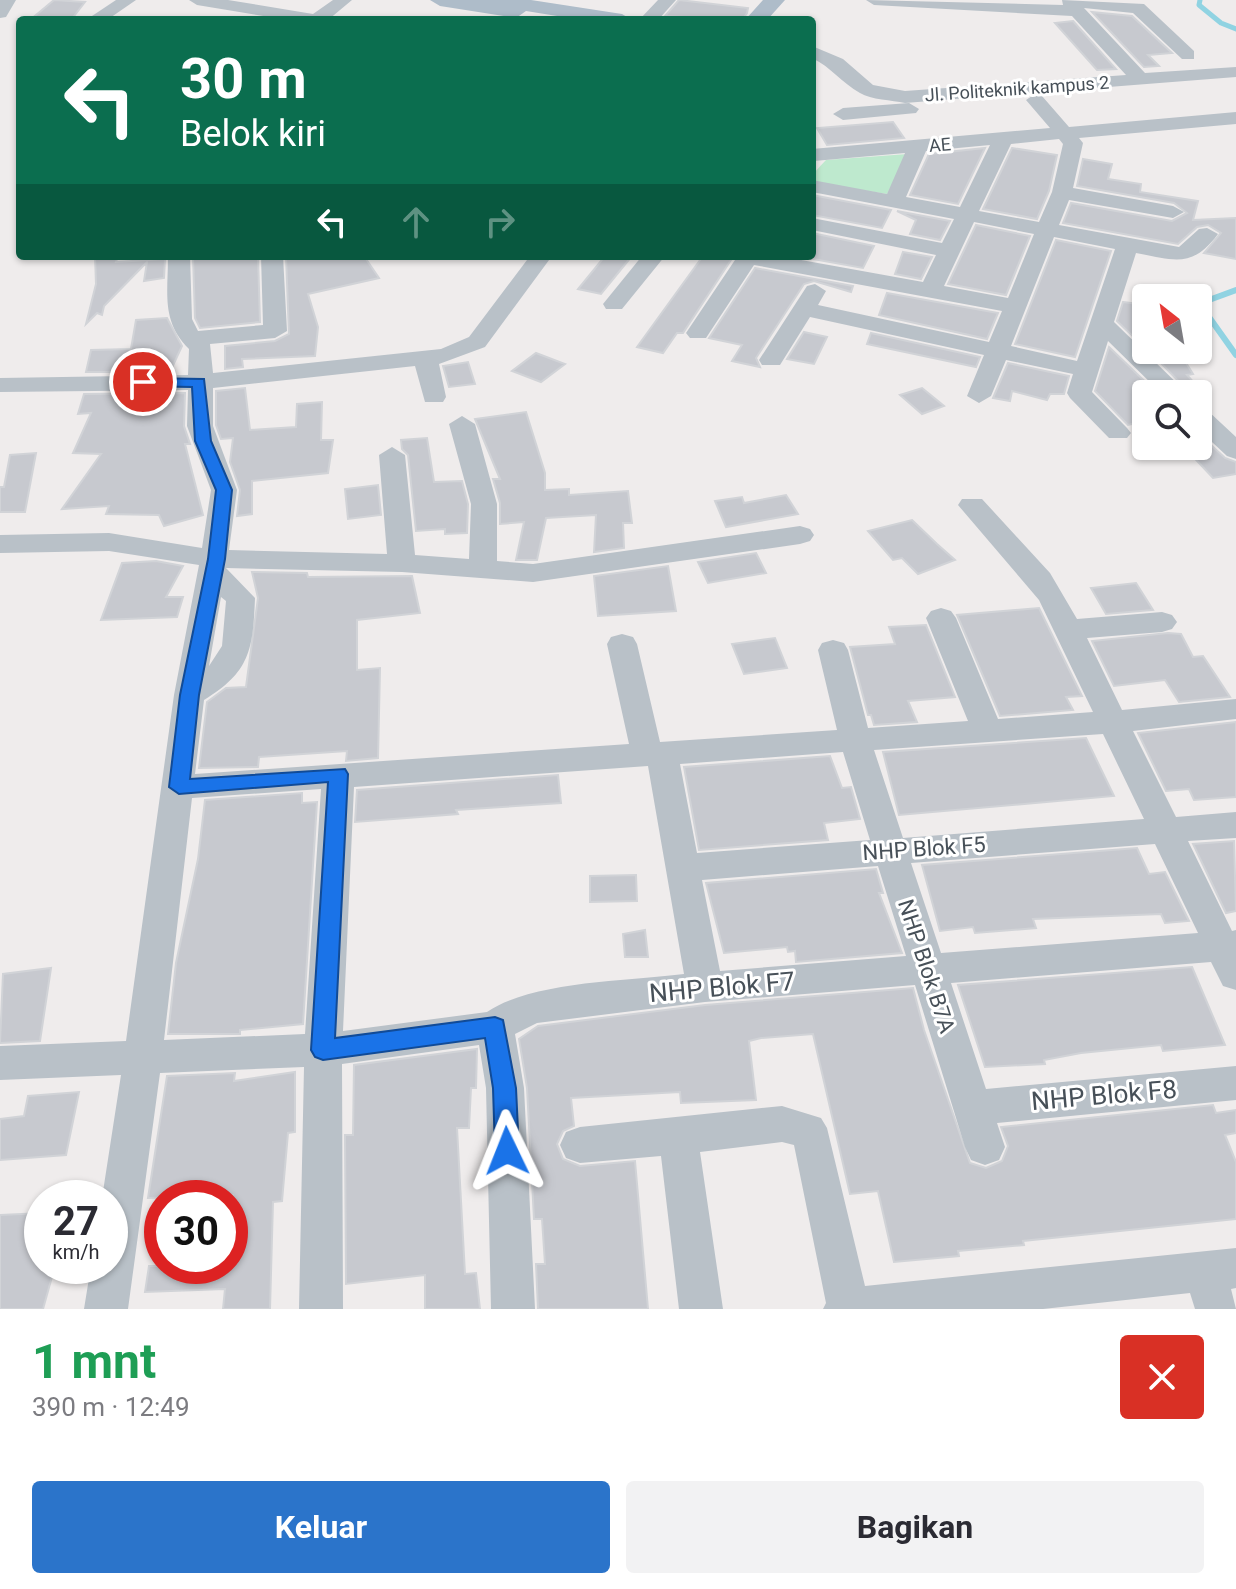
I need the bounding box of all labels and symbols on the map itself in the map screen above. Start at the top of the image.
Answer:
street label: Jl. Politeknik kampus 2 [924,72,1110,105]
street label: AE [928,133,952,156]
north arrow [1132,284,1212,364]
pin [109,348,177,416]
street label: NHP Blok F5 [862,832,986,865]
street label: NHP Blok B7A [893,896,960,1037]
street label: NHP Blok F7 [648,966,796,1008]
street label: NHP Blok F8 [1030,1074,1178,1116]
position arrow [465,1109,549,1193]
speed limit sign: 30 [144,1180,248,1284]

